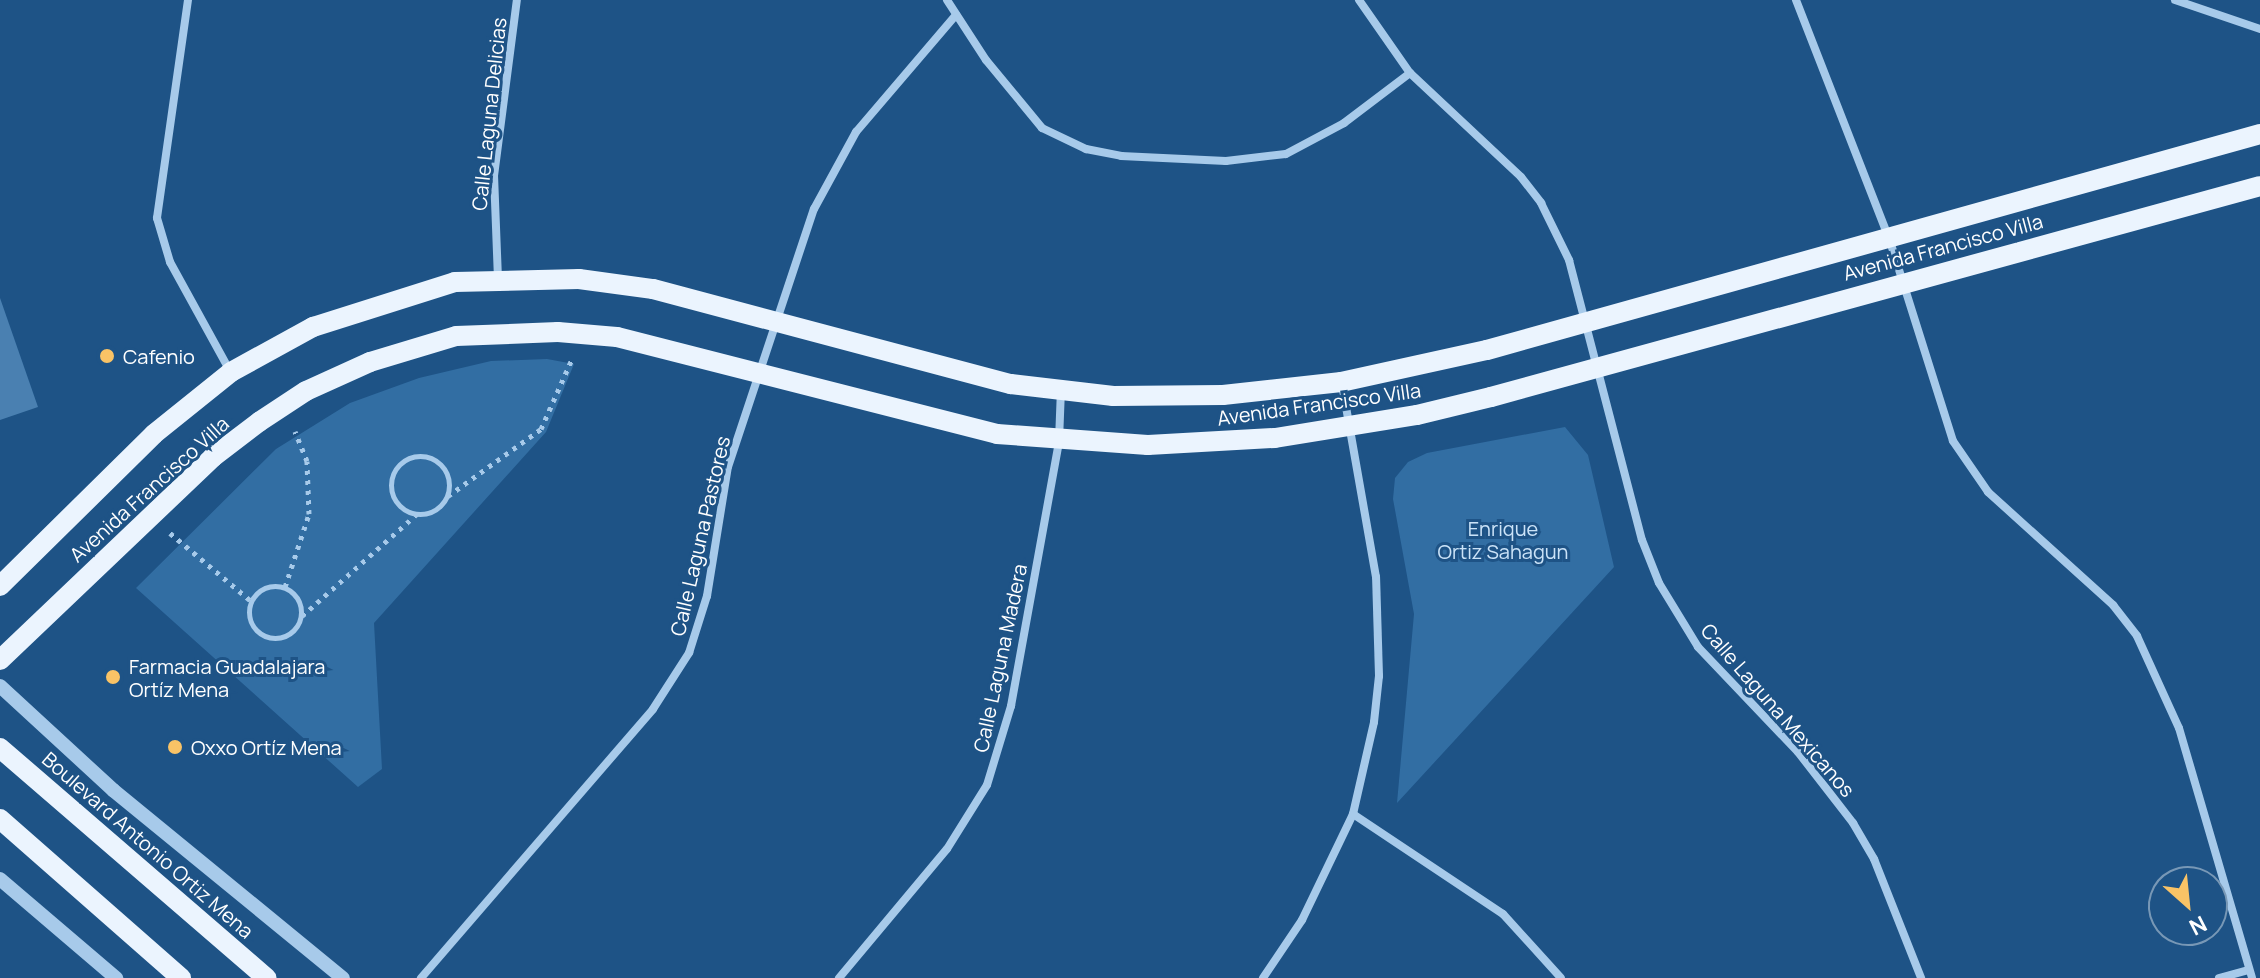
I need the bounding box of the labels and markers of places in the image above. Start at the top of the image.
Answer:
place label: Cafenio [123,344,195,368]
marker: Cafenio [98,347,116,365]
place label: Farmacia Guadalajara Ortíz Mena [129,654,325,701]
marker: Farmacia Guadalajara Ortíz Mena [104,668,122,686]
place label: Oxxo Ortíz Mena [191,735,342,759]
marker: Oxxo Ortíz Mena [166,738,184,756]

